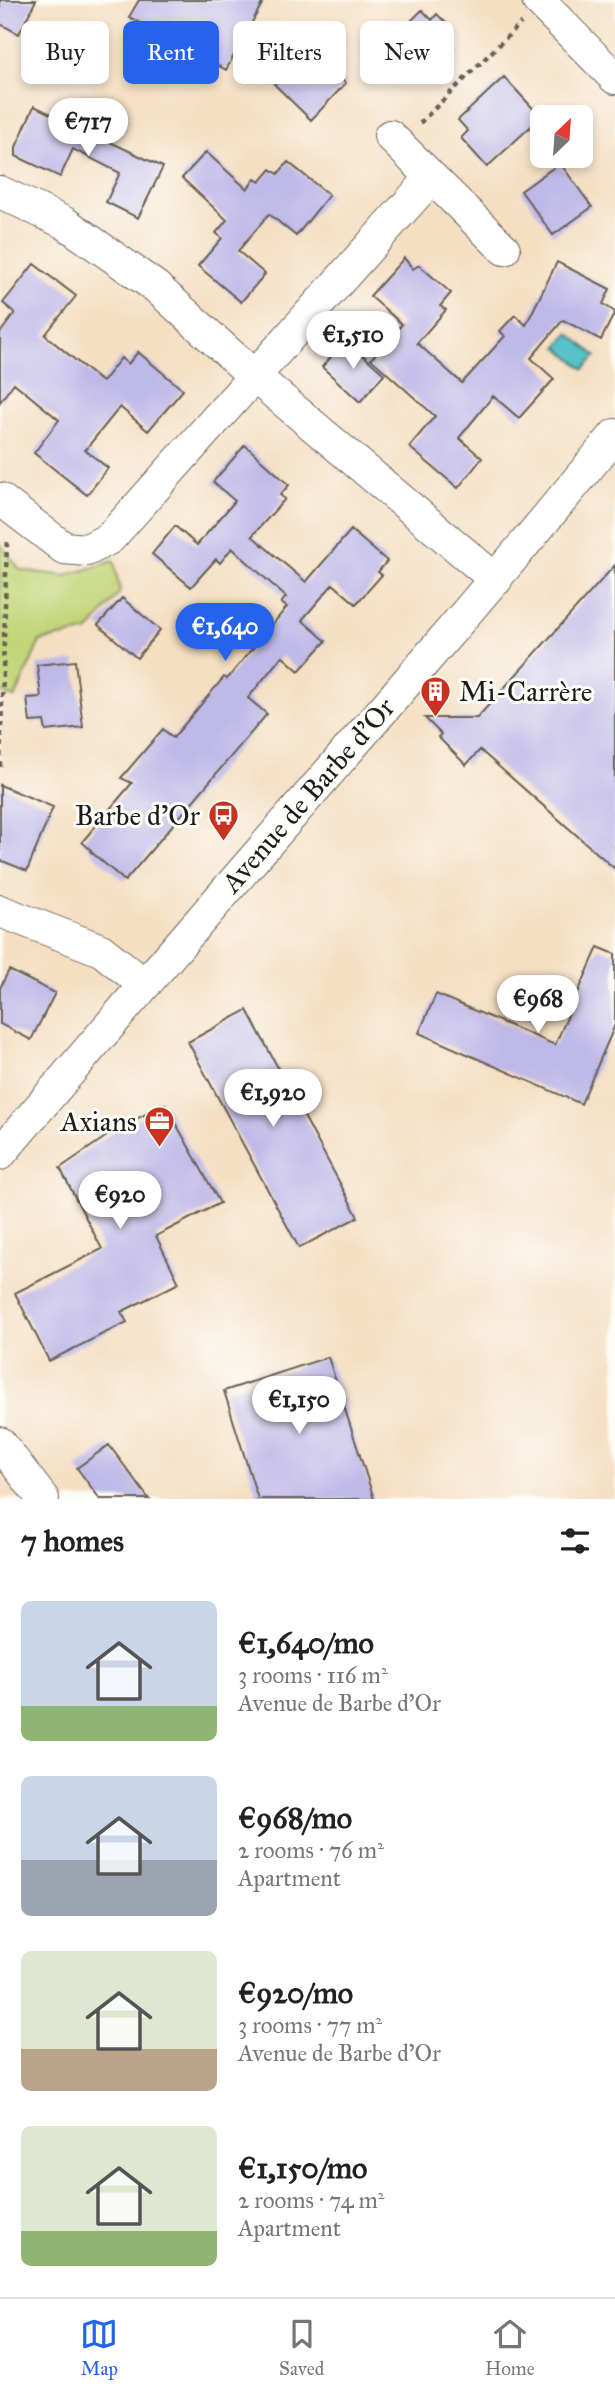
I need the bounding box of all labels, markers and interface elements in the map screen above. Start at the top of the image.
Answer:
chip: Buy [21,21,109,84]
chip: Rent [123,21,219,84]
chip: Filters [233,21,346,84]
chip: New [360,21,454,84]
pin: €717 [47,99,129,158]
north arrow [530,105,593,168]
map controls [530,105,593,168]
text: €717 [64,107,112,135]
pin: €1,510 [296,312,410,371]
text: €1,510 [322,320,384,348]
pin: €1,640 [168,604,282,663]
text: €1,640 [192,612,258,640]
building icon: Mi-Carrère [419,674,453,718]
place label: Mi-Carrère [459,674,592,709]
street label: Avenue de Barbe d'Or [213,690,402,900]
place label: Barbe d'Or [75,798,200,833]
bus stop icon: Barbe d'Or [206,798,240,842]
pin: €968 [497,976,579,1035]
text: €968 [513,984,563,1012]
pin: €1,920 [216,1070,330,1129]
text: €1,920 [240,1078,306,1106]
place label: Axians [60,1104,137,1139]
office icon: Axians [143,1104,177,1148]
pin: €920 [79,1172,161,1231]
text: €920 [94,1180,146,1208]
pin: €1,150 [242,1376,356,1436]
text: €1,150 [268,1385,330,1413]
icon: filters [556,1522,594,1560]
text: 7 homes [21,1523,124,1559]
text: €1,640/mo [238,1625,374,1661]
icon: home [77,1629,161,1713]
text: 3 rooms · 116 m² [238,1661,388,1689]
text: Avenue de Barbe d'Or [238,1689,441,1717]
text: €968/mo [238,1800,352,1836]
icon: home [77,1804,161,1888]
text: 2 rooms · 76 m² [238,1836,384,1864]
text: Apartment [238,1864,341,1892]
text: €920/mo [238,1975,353,2011]
icon: home [77,1979,161,2063]
text: 3 rooms · 77 m² [238,2011,382,2039]
text: Avenue de Barbe d'Or [238,2039,441,2067]
text: €1,150/mo [238,2150,367,2186]
icon: home [77,2154,161,2238]
text: 2 rooms · 74 m² [238,2186,384,2214]
text: Apartment [238,2214,341,2242]
tab: Map [80,2315,118,2380]
tab: Saved [279,2315,324,2380]
tab: Home [485,2315,535,2380]

